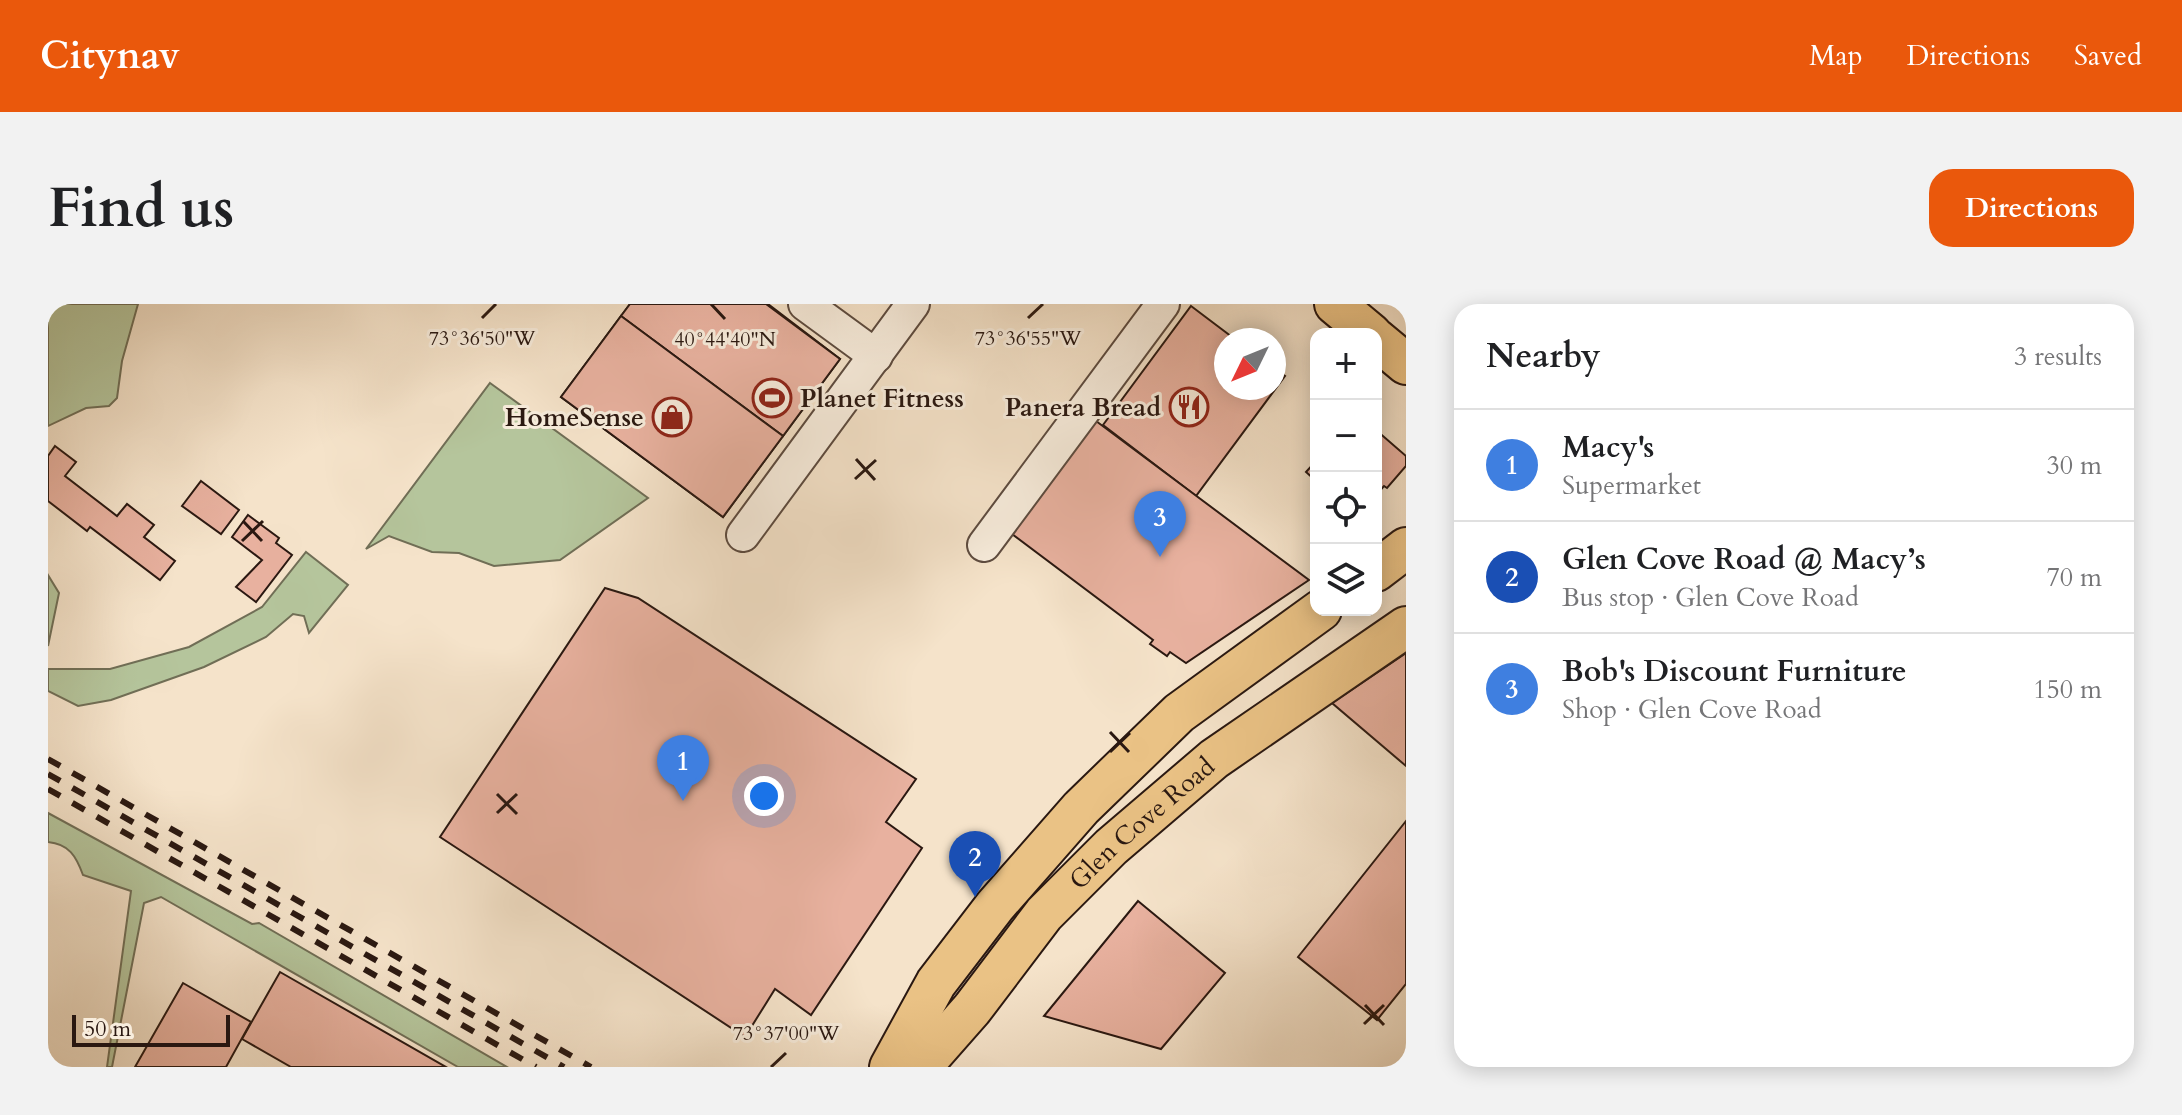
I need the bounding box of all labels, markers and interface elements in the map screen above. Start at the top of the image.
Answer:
text: Citynav [40,30,180,82]
text: Map [1809,37,1863,75]
text: Directions [1907,37,2030,75]
text: Saved [2074,37,2142,75]
button: Directions [1929,169,2134,247]
text: Find us [48,171,234,246]
text: 73°36'50"W [429,325,536,352]
text: 73°36'55"W [975,325,1082,352]
text: 40°44'40"N [674,326,776,353]
north arrow [1214,328,1286,400]
map controls [1310,328,1382,616]
button: + [1310,328,1382,400]
text: Nearby [1486,333,1601,379]
text: 3 results [2014,339,2102,374]
sports icon: Planet Fitness [751,377,793,419]
place label: Planet Fitness [800,381,964,416]
restaurant icon: Panera Bread [1168,386,1210,428]
place label: Panera Bread [1005,390,1161,425]
shop icon: HomeSense [651,396,693,438]
place label: HomeSense [505,400,644,435]
button: − [1310,400,1382,472]
text: Macy's [1562,427,1654,468]
text: 1 [1505,448,1519,483]
text: 30 m [2046,448,2102,483]
text: Supermarket [1562,468,1701,503]
button: locate [1310,472,1382,544]
pin: 3 [1134,491,1186,557]
text: Glen Cove Road @ Macy’s [1562,539,1926,580]
button: layers [1310,544,1382,616]
text: 2 [1505,560,1519,595]
text: 70 m [2046,560,2102,595]
text: Bus stop · Glen Cove Road [1562,580,1859,615]
text: Bob's Discount Furniture [1562,651,1907,692]
text: 3 [1505,672,1519,707]
text: 150 m [2033,672,2102,707]
text: Shop · Glen Cove Road [1562,692,1822,727]
pin: 1 [657,735,709,801]
street label: Glen Cove Road [1061,749,1222,897]
your location [744,776,784,816]
pin: 2 [949,831,1001,897]
scale bar [72,1011,230,1047]
text: 50 m [84,1014,131,1044]
text: 73°37'00"W [733,1020,840,1047]

